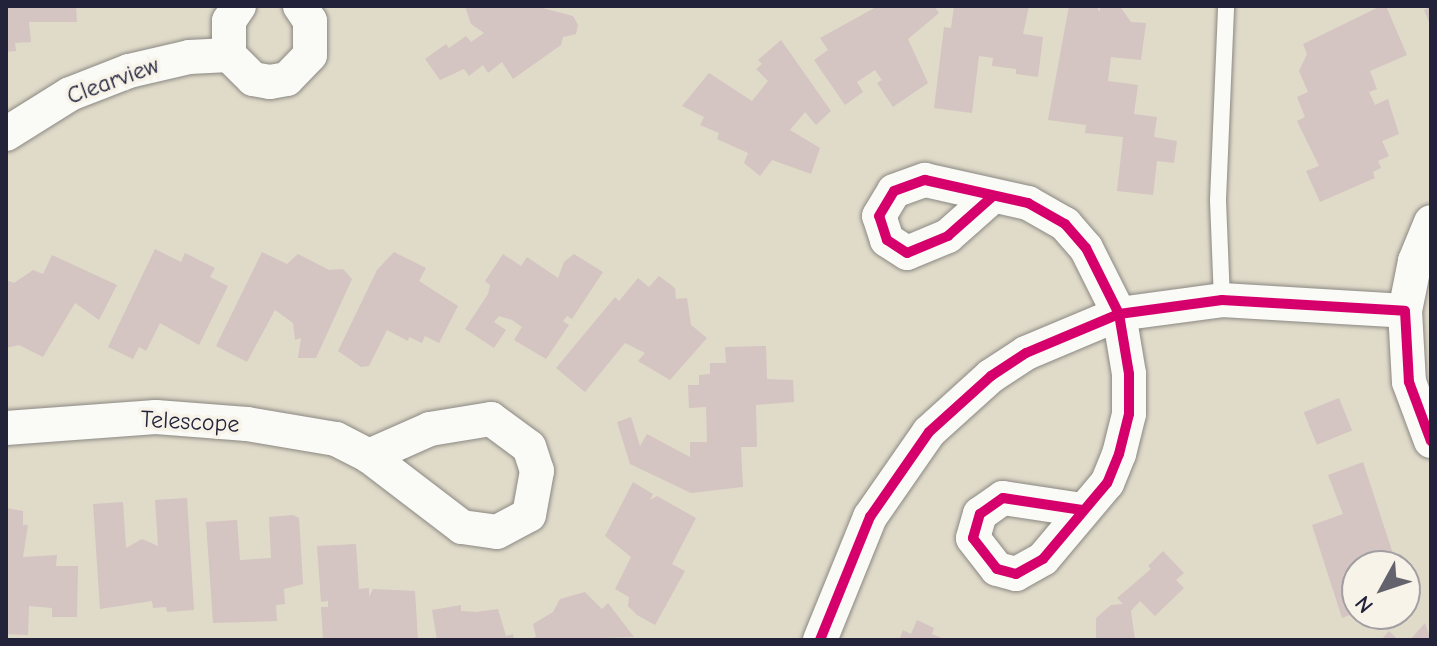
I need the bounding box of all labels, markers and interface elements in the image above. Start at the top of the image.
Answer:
street label: Clearview [63,51,163,111]
street label: Telescope [140,405,240,439]
north arrow [1341,550,1421,630]
text: N [1350,590,1379,618]

